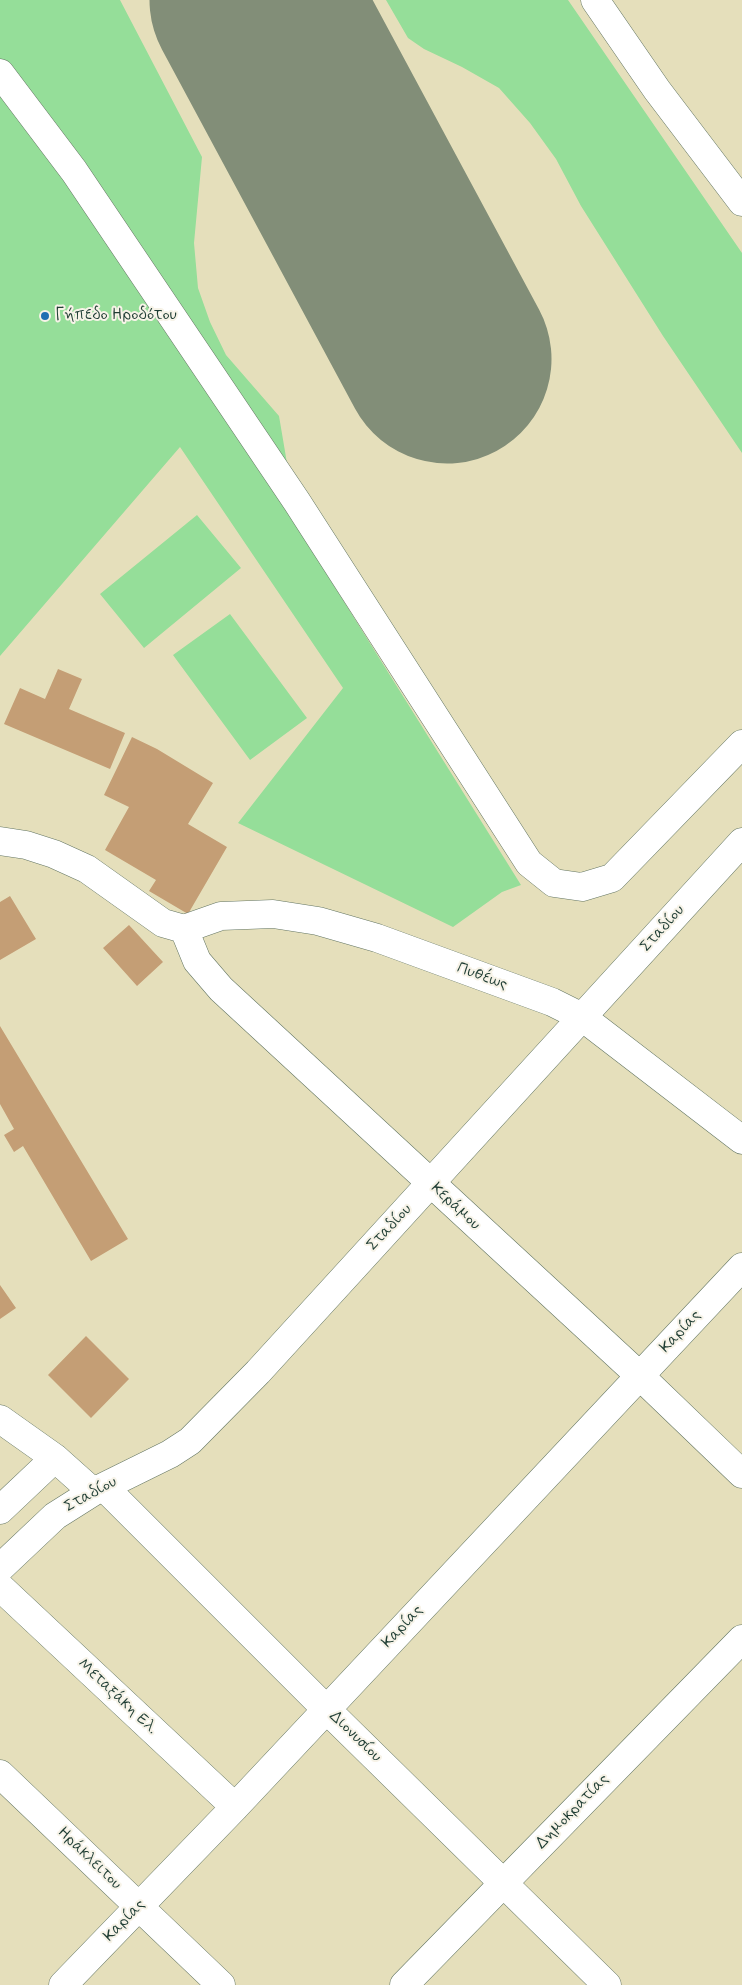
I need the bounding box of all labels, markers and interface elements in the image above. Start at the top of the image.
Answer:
place label: Γήπεδο Ηροδότου [55,306,177,326]
marker: Γήπεδο Ηροδότου [39,310,51,322]
street label: Σταδίου [637,901,689,957]
street label: Πυθέως [454,959,510,995]
street label: Κεράμου [426,1179,484,1235]
street label: Σταδίου [364,1201,416,1255]
street label: Καρίας [656,1307,706,1357]
street label: Σταδίου [62,1473,120,1517]
street label: Καρίας [378,1602,428,1652]
street label: Μεταξάκη Ελ. [73,1655,161,1739]
street label: Διονυσίου [325,1707,385,1767]
street label: Δημοκρατίας [532,1770,614,1854]
street label: Ηράκλειτου [53,1824,125,1894]
street label: Καρίας [100,1896,150,1946]

